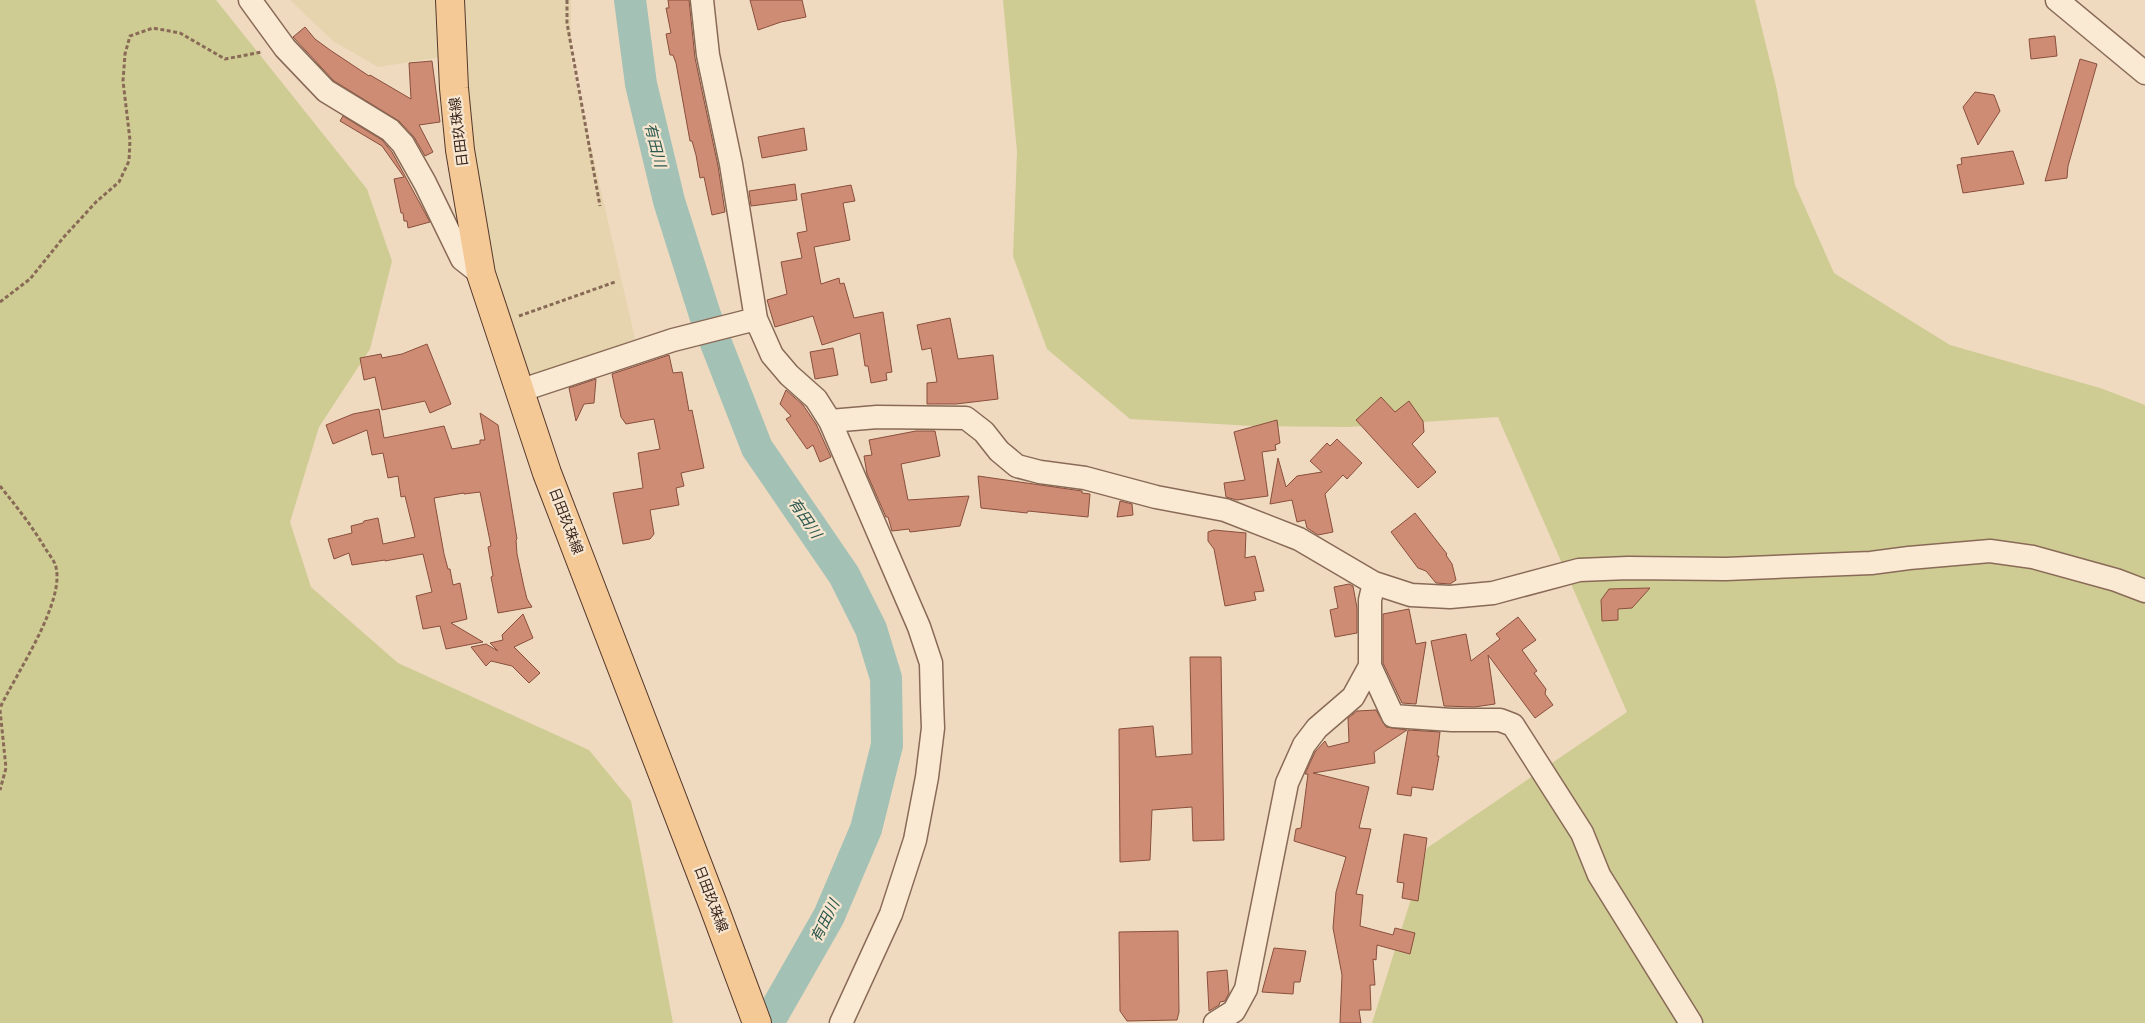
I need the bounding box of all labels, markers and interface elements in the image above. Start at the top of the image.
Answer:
street label: 日田玖珠線 [447,96,471,168]
water label: 有田川 [642,121,669,171]
street label: 日田玖珠線 [546,486,586,556]
water label: 有田川 [786,495,825,543]
street label: 日田玖珠線 [691,864,731,934]
water label: 有田川 [808,896,843,945]

